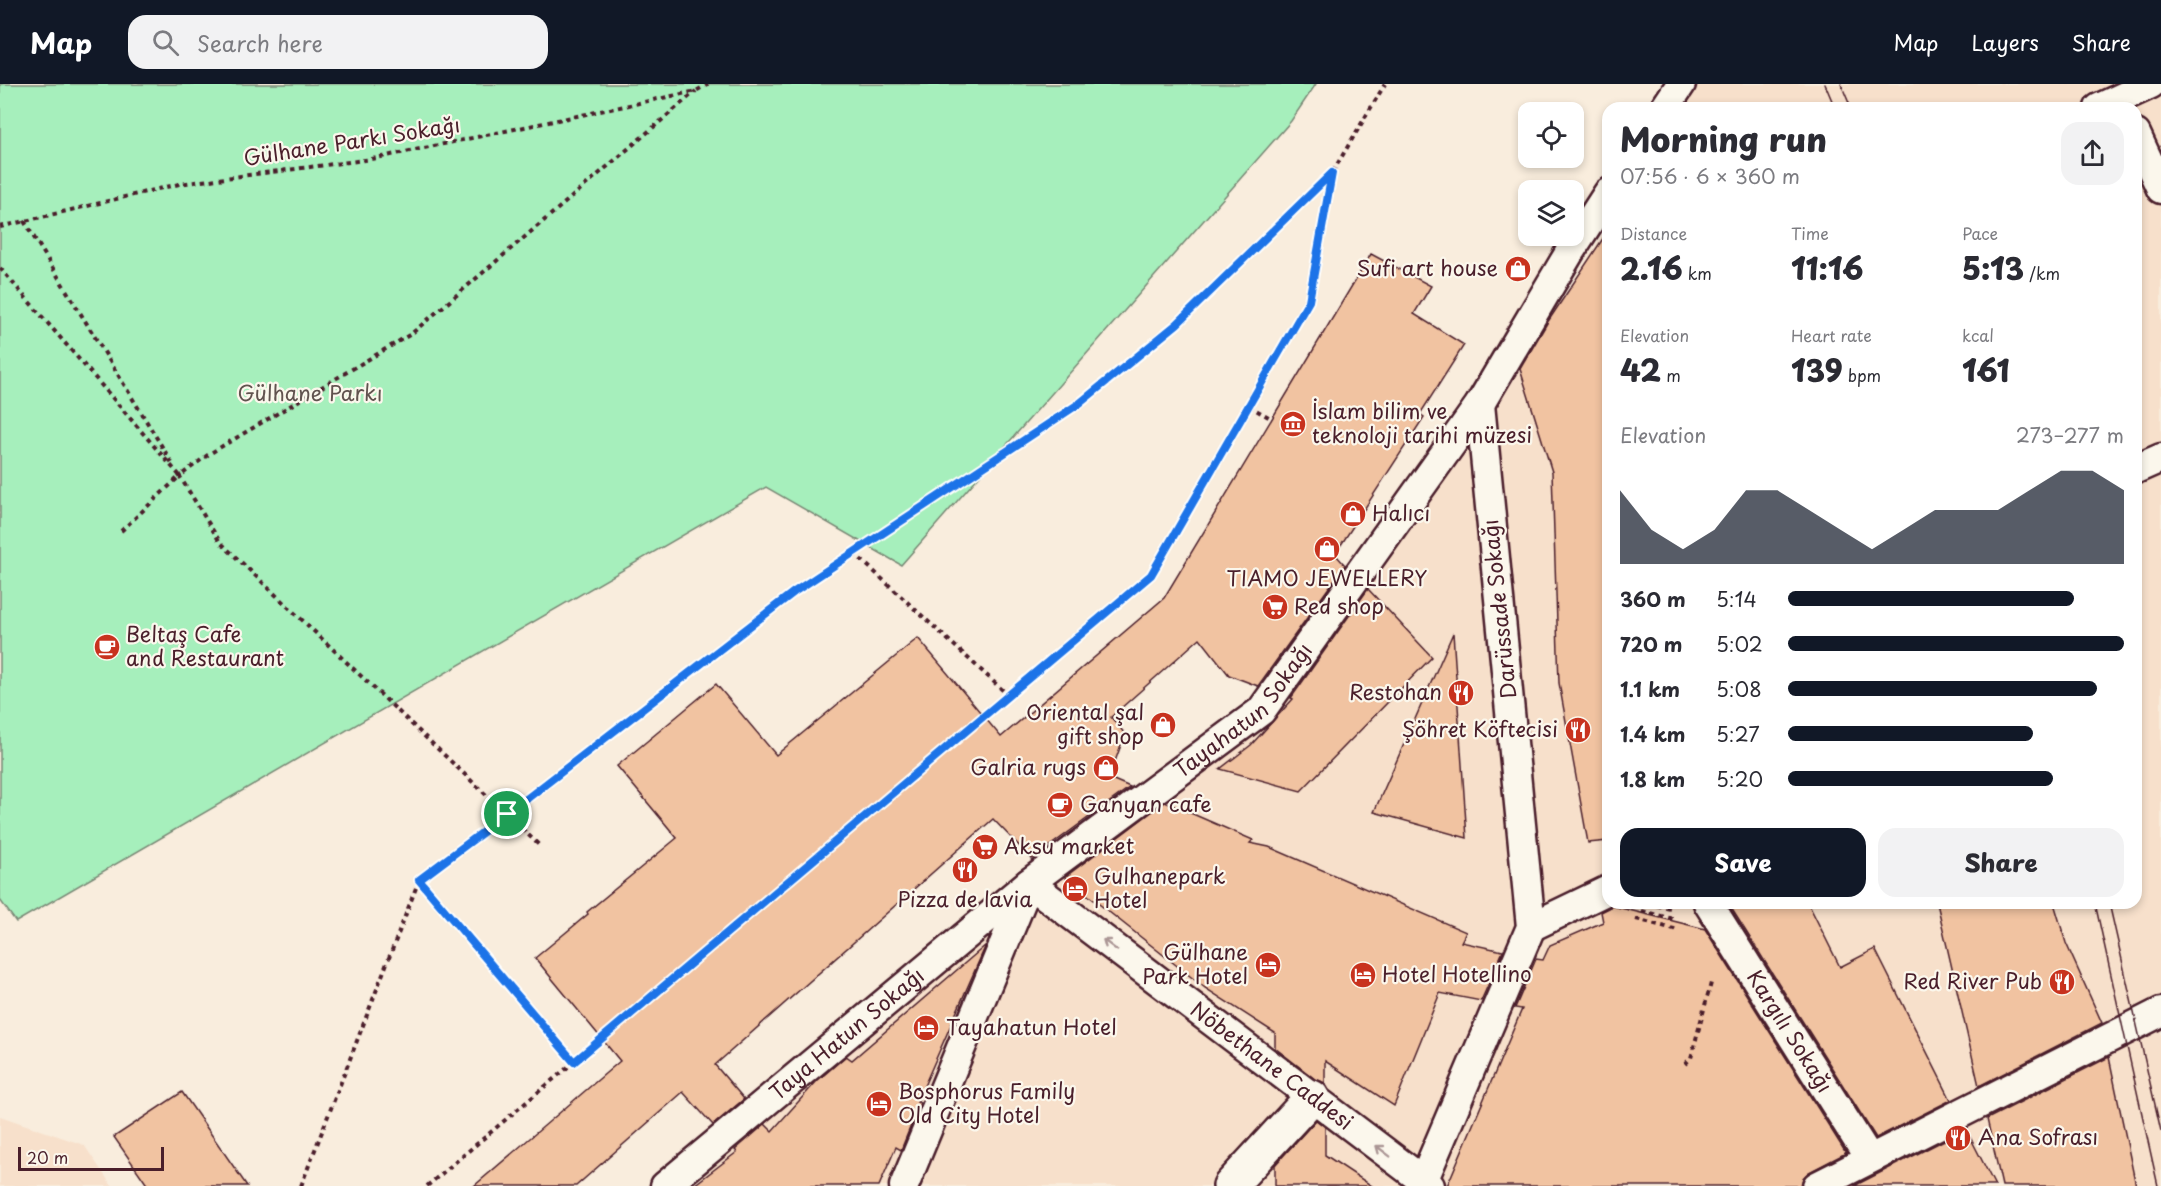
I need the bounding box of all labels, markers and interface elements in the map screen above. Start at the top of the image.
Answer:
search box [128,15,548,69]
text: Map [30,21,92,64]
icon: search [149,26,182,59]
text: Search here [197,26,323,59]
text: Map [1894,26,1938,58]
text: Layers [1971,26,2039,58]
text: Share [2072,26,2131,58]
map controls [1518,102,1584,246]
button: locate [1518,102,1584,168]
street label: Gülhane Parkı Sokağı [241,107,462,173]
text: Morning run [1620,113,1827,163]
button: share [2061,122,2124,185]
text: 07:56 · 6 × 360 m [1620,161,1800,191]
button: layers [1518,180,1584,246]
text: Distance [1620,221,1687,245]
text: Time [1791,221,1829,245]
text: Pace [1962,221,1998,245]
text: 2.16 [1620,245,1683,290]
text: 11:16 [1791,245,1863,290]
text: 5:13 [1962,245,2024,290]
place label: Sufi art house [1357,251,1498,283]
shop icon: Sufi art house [1503,254,1533,284]
text: km [1683,261,1712,285]
text: /km [2024,261,2060,285]
text: Elevation [1620,323,1689,347]
text: Heart rate [1791,323,1872,347]
text: kcal [1962,323,1994,347]
text: 42 [1620,347,1661,392]
text: 139 [1791,347,1843,392]
text: 161 [1962,347,2009,392]
text: m [1661,363,1681,387]
text: bpm [1843,363,1881,387]
park label: Gülhane Parkı [238,376,382,408]
place label: İslam bilim ve teknoloji tarihi müzesi [1312,394,1532,450]
museum icon: İslam bilim ve teknoloji tarihi müzesi [1278,409,1308,439]
text: Elevation [1620,420,1706,450]
text: 273–277 m [2016,420,2124,450]
place label: Halıcı [1372,496,1430,528]
shop icon: Halıcı [1338,499,1368,529]
street label: Darüssade Sokağı [1473,518,1523,700]
shop icon: TIAMO JEWELLERY [1312,534,1342,564]
place label: TIAMO JEWELLERY [1227,561,1427,593]
text: 360 m [1620,584,1686,614]
text: 5:14 [1716,584,1757,614]
place label: Red shop [1294,589,1384,621]
supermarket icon: Red shop [1260,592,1290,622]
place label: Beltaş Cafe and Restaurant [126,617,284,673]
text: 720 m [1620,629,1682,659]
text: 5:02 [1716,629,1763,659]
cafe icon: Beltaş Cafe and Restaurant [92,632,122,662]
street label: Tayahatun Sokağı [1166,636,1319,785]
text: 1.1 km [1620,674,1680,704]
text: 5:08 [1716,674,1762,704]
place label: Restohan [1349,675,1442,707]
restaurant icon: Restohan [1446,678,1476,708]
place label: Oriental şal gift shop [1026,695,1144,751]
shop icon: Oriental şal gift shop [1148,710,1178,740]
place label: Şöhret Köftecisi [1401,712,1558,744]
restaurant icon: Şöhret Köftecisi [1563,715,1593,745]
text: 1.4 km [1620,719,1686,749]
text: 5:27 [1716,719,1760,749]
place label: Galria rugs [970,750,1086,782]
shop icon: Galria rugs [1091,753,1121,783]
text: 1.8 km [1620,764,1685,794]
text: 5:20 [1716,764,1763,794]
place label: Ganyan cafe [1080,787,1212,819]
pin [481,788,532,839]
cafe icon: Ganyan cafe [1045,790,1075,820]
icon: arrive [490,797,523,830]
button: Save [1620,828,1866,897]
button: Share [1878,828,2124,897]
place label: Aksu market [1004,829,1134,861]
supermarket icon: Aksu market [970,832,1000,862]
restaurant icon: Pizza de lavia [950,855,980,885]
place label: Gulhanepark Hotel [1094,859,1226,915]
hotel icon: Gulhanepark Hotel [1060,874,1090,904]
place label: Pizza de lavia [898,882,1033,914]
place label: Gülhane Park Hotel [1142,935,1248,991]
one-way arrow [1103,938,1119,951]
hotel icon: Gülhane Park Hotel [1253,950,1283,980]
place label: Hotel Hotellino [1382,957,1532,989]
street label: Taya Hatun Sokağı [762,959,930,1107]
hotel icon: Hotel Hotellino [1348,960,1378,990]
street label: Kargılı Sokağı [1740,963,1842,1098]
place label: Red River Pub [1904,964,2042,996]
restaurant icon: Red River Pub [2047,967,2077,997]
street label: Nöbethane Caddesi [1185,993,1361,1137]
place label: Tayahatun Hotel [946,1010,1117,1042]
hotel icon: Tayahatun Hotel [911,1013,941,1043]
place label: Bosphorus Family Old City Hotel [898,1074,1075,1130]
hotel icon: Bosphorus Family Old City Hotel [864,1089,894,1119]
place label: Ana Sofrası [1978,1120,2098,1152]
restaurant icon: Ana Sofrası [1943,1123,1973,1153]
scale bar [18,1144,164,1172]
text: 20 m [27,1145,68,1169]
one-way arrow [1376,1145,1392,1157]

